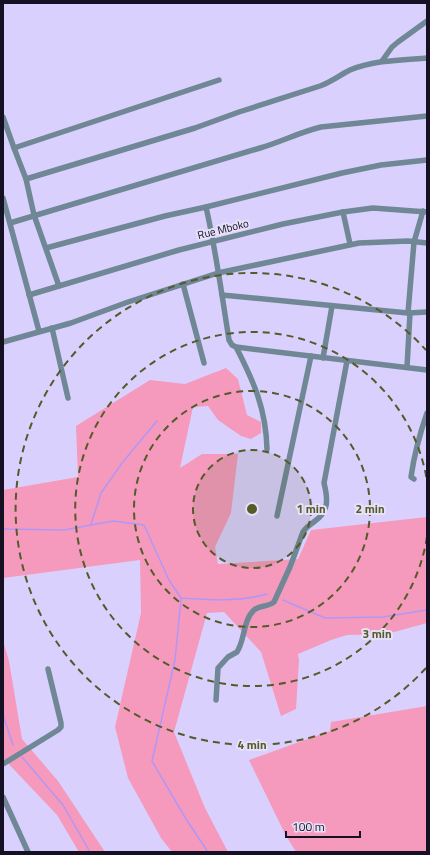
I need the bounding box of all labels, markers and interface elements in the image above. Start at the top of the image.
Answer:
street label: Rue Mboko [196,215,251,243]
text: 1 min [296,499,326,518]
text: 2 min [355,499,385,518]
centre of rings [245,502,259,516]
text: 3 min [362,624,392,643]
text: 4 min [237,735,267,754]
scale bar [286,813,360,839]
text: 100 m [292,817,325,836]

